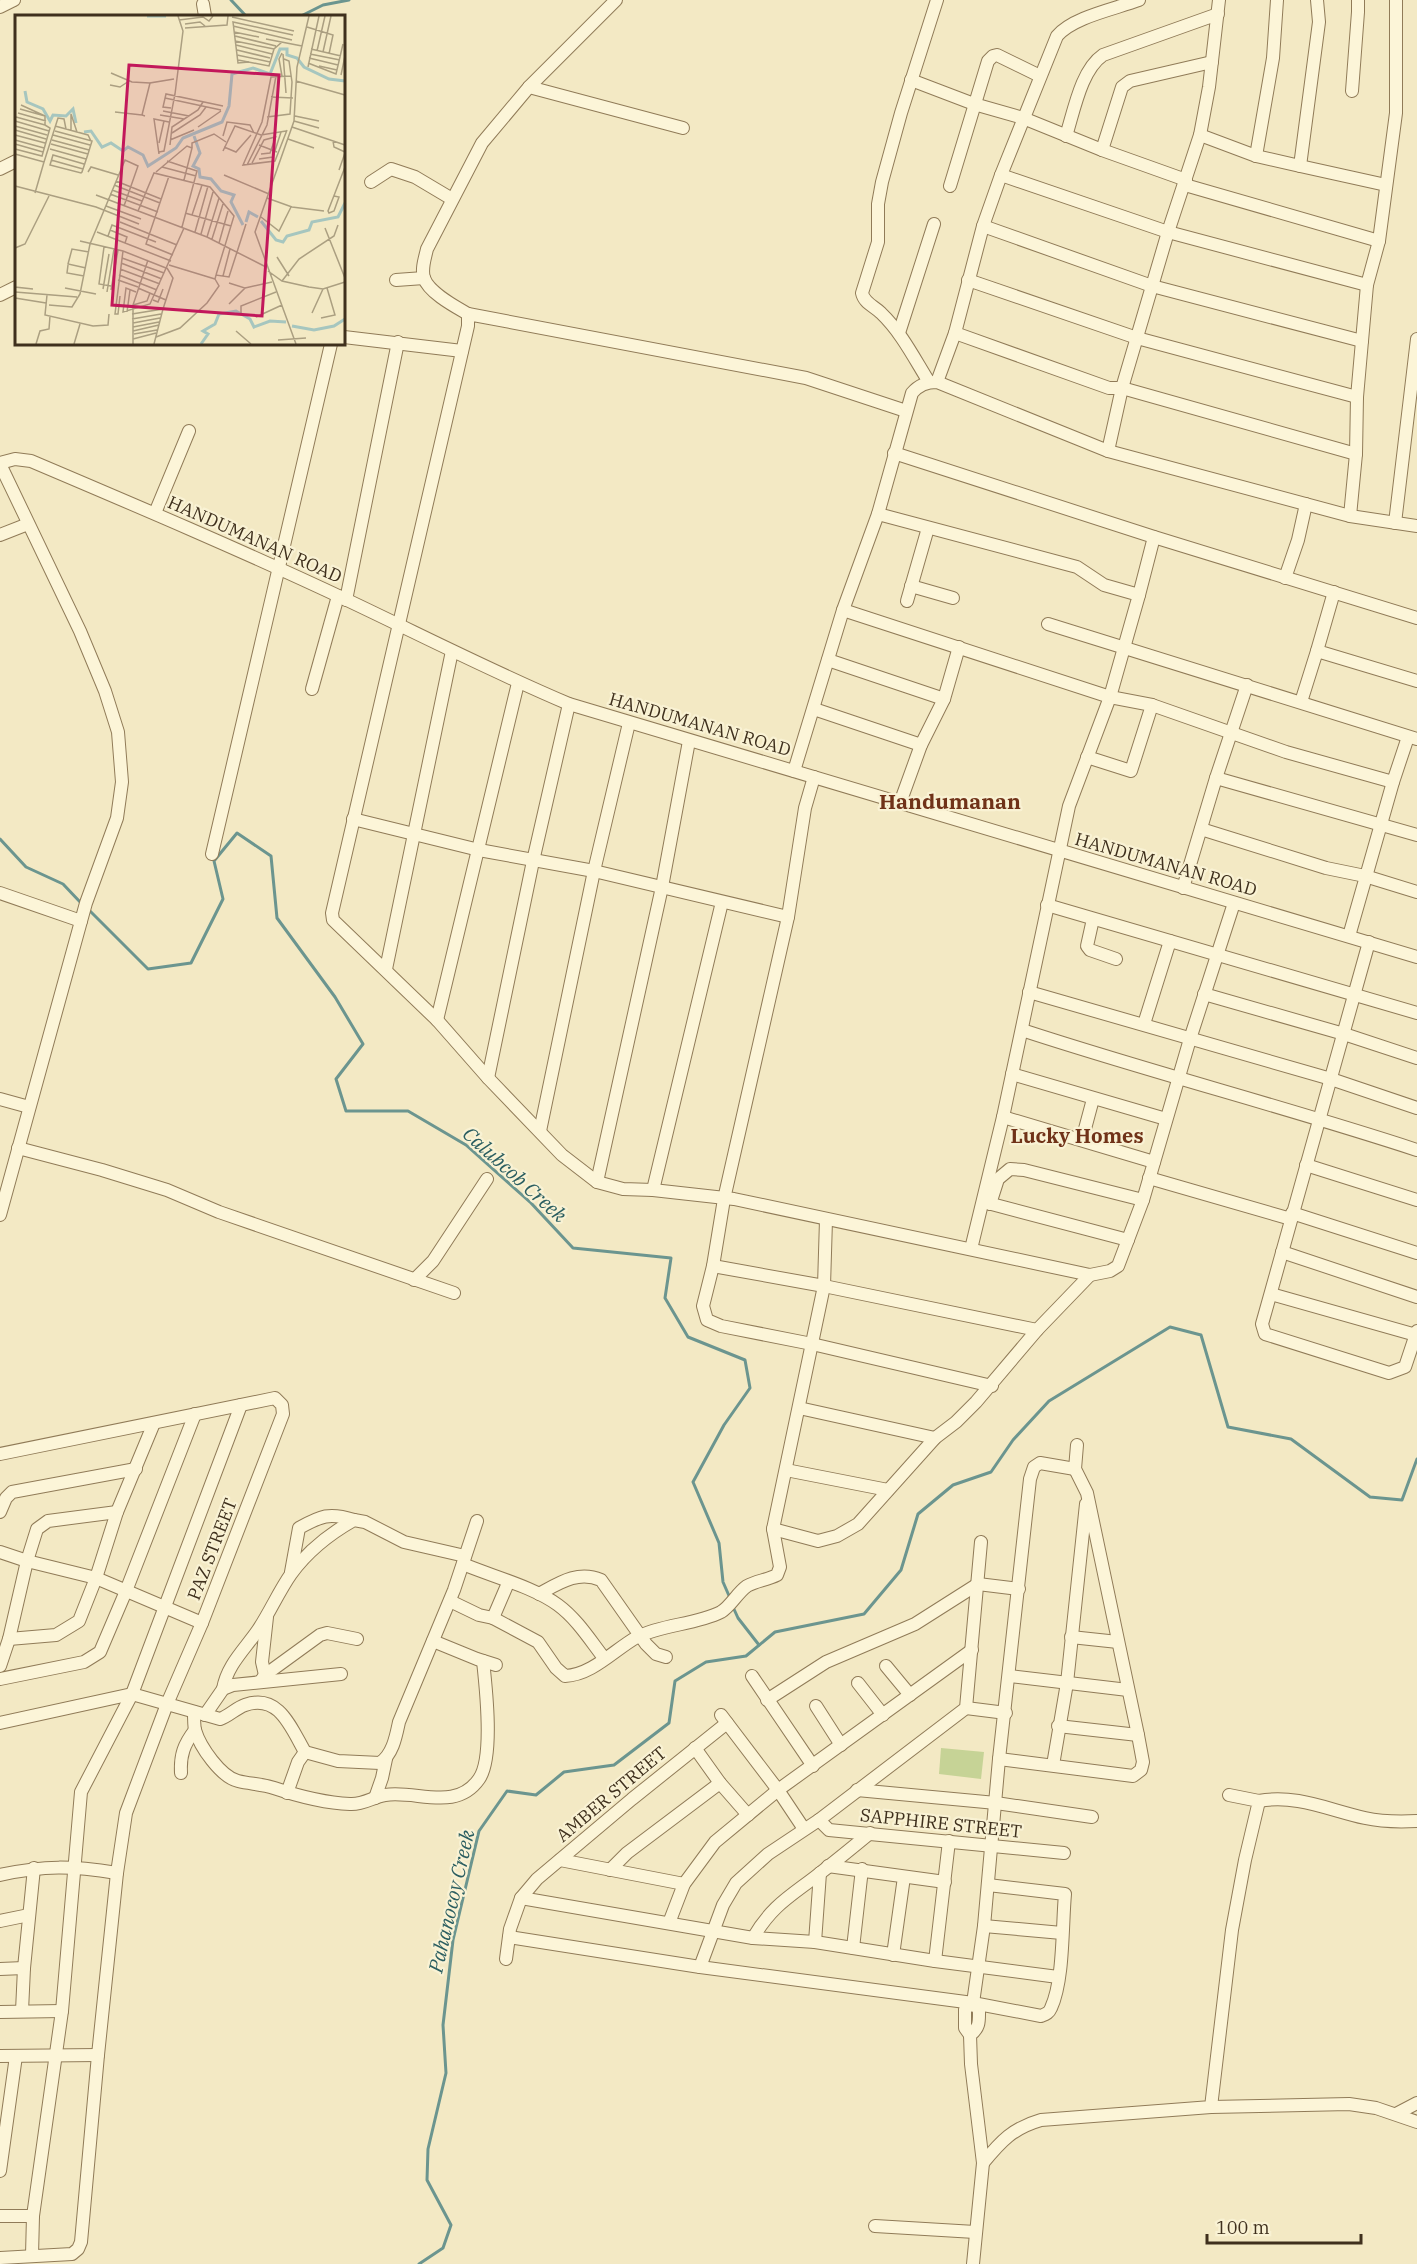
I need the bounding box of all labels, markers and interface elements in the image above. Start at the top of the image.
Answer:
inset map [15,15,345,345]
street label: HANDUMANAN ROAD [164,490,346,588]
street label: HANDUMANAN ROAD [606,687,794,761]
district label: Handumanan [879,787,1021,815]
street label: HANDUMANAN ROAD [1072,827,1260,901]
water label: Calubcob Creek [457,1120,573,1228]
district label: Lucky Homes [1010,1122,1144,1149]
street label: PAZ STREET [182,1494,242,1603]
street label: AMBER STREET [551,1741,671,1847]
street label: SAPPHIRE STREET [859,1803,1023,1843]
water label: Pahanocoy Creek [421,1827,481,1976]
scale bar [1207,2207,1362,2245]
text: 100 m [1216,2216,1270,2239]

